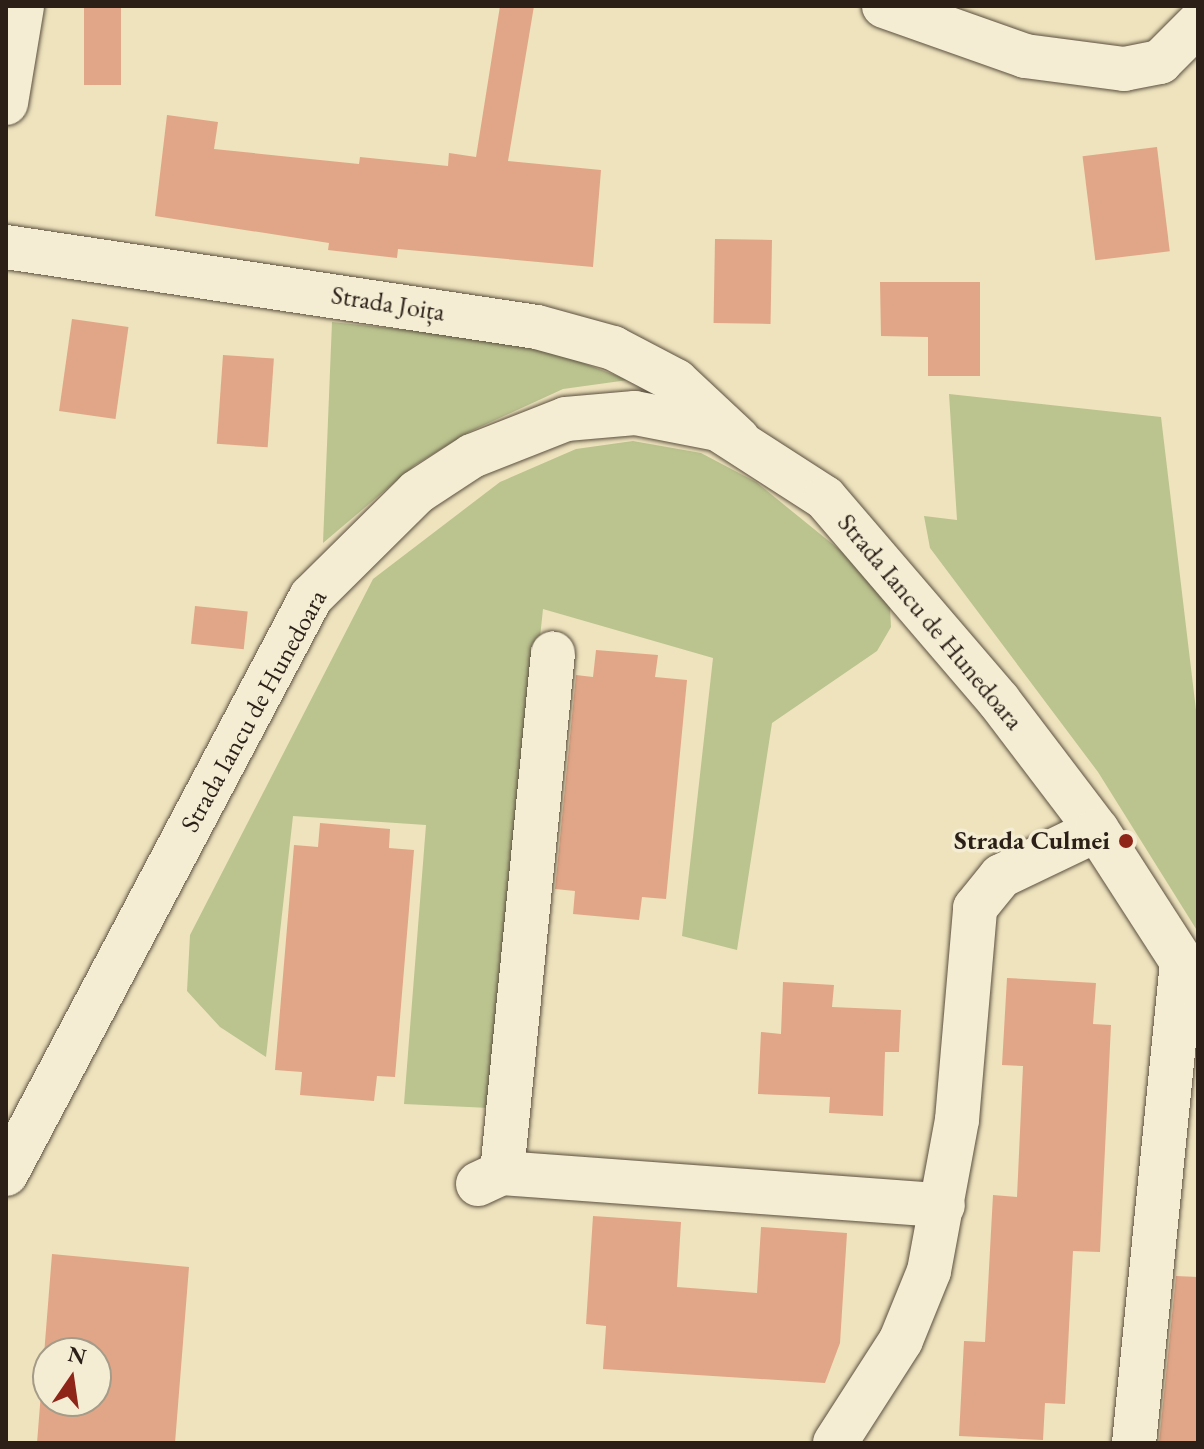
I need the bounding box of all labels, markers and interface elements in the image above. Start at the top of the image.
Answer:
street label: Strada Joița [329,280,447,328]
street label: Strada Iancu de Hunedoara [831,508,1029,736]
street label: Strada Iancu de Hunedoara [174,584,334,838]
place label: Strada Culmei [954,825,1110,857]
marker: Strada Culmei [1117,832,1135,850]
north arrow [32,1337,112,1417]
text: N [65,1339,89,1371]

